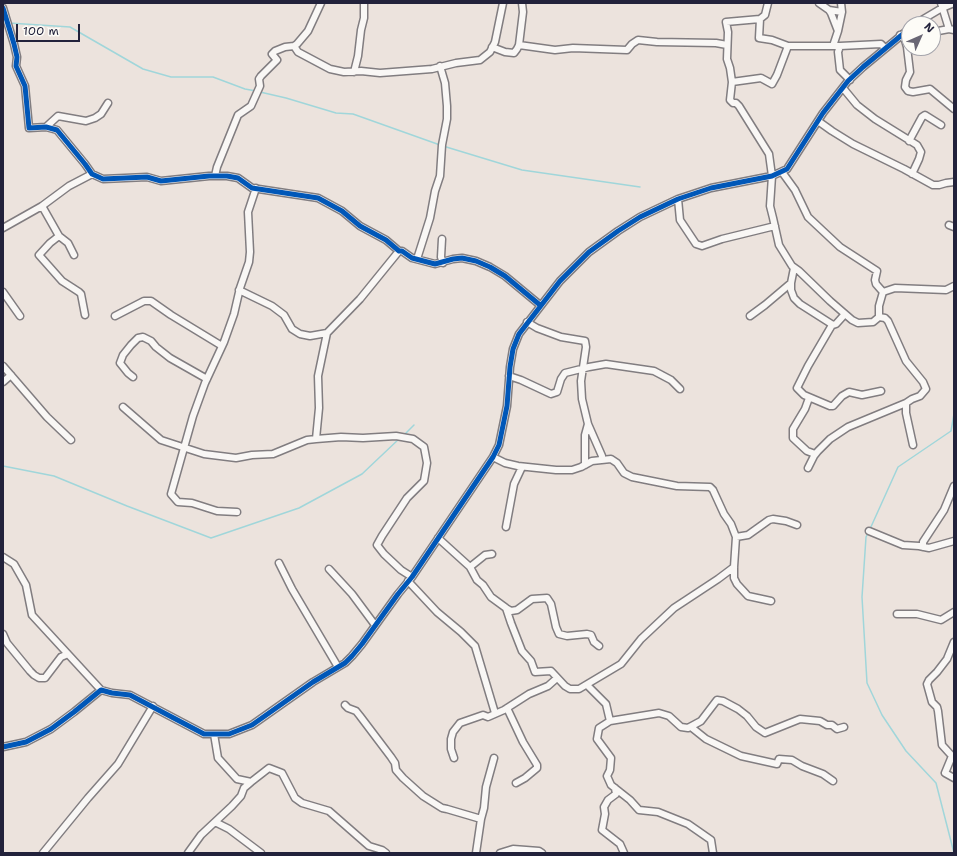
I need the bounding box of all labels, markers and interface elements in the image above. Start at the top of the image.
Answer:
scale bar [18,16,82,42]
north arrow [901,16,941,56]
text: N [921,19,938,36]
text: 100 m [23,23,59,39]

